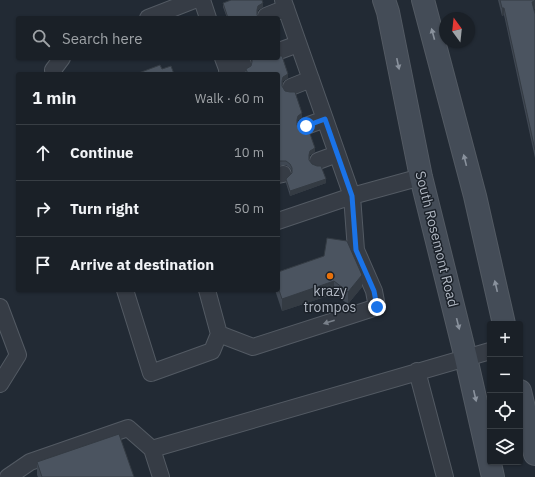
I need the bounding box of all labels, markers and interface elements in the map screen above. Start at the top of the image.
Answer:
north arrow [439,12,475,48]
search box [16,16,280,60]
icon: search [30,27,52,49]
one-way arrow [429,28,435,40]
text: Search here [62,29,142,48]
one-way arrow [396,58,402,70]
text: 1 min [32,87,76,109]
text: Walk · 60 m [195,90,264,107]
route start [297,117,315,135]
icon: ahead [32,142,54,164]
text: Continue [70,143,134,162]
text: 10 m [234,144,264,161]
one-way arrow [462,153,468,165]
street label: South Rosemont Road [411,169,463,309]
icon: right [32,198,54,220]
text: Turn right [70,199,139,218]
text: 50 m [234,200,264,217]
icon: arrive [32,254,54,276]
text: Arrive at destination [70,255,214,274]
marker: krazy trompos [325,271,335,281]
one-way arrow [492,280,498,292]
place label: krazy trompos [304,282,357,316]
route end [368,298,386,316]
one-way arrow [455,317,461,330]
one-way arrow [323,319,335,325]
map controls [487,321,523,465]
button: + [487,321,523,357]
button: − [487,357,523,393]
one-way arrow [472,390,478,402]
button: locate [487,393,523,429]
button: layers [487,429,523,465]

